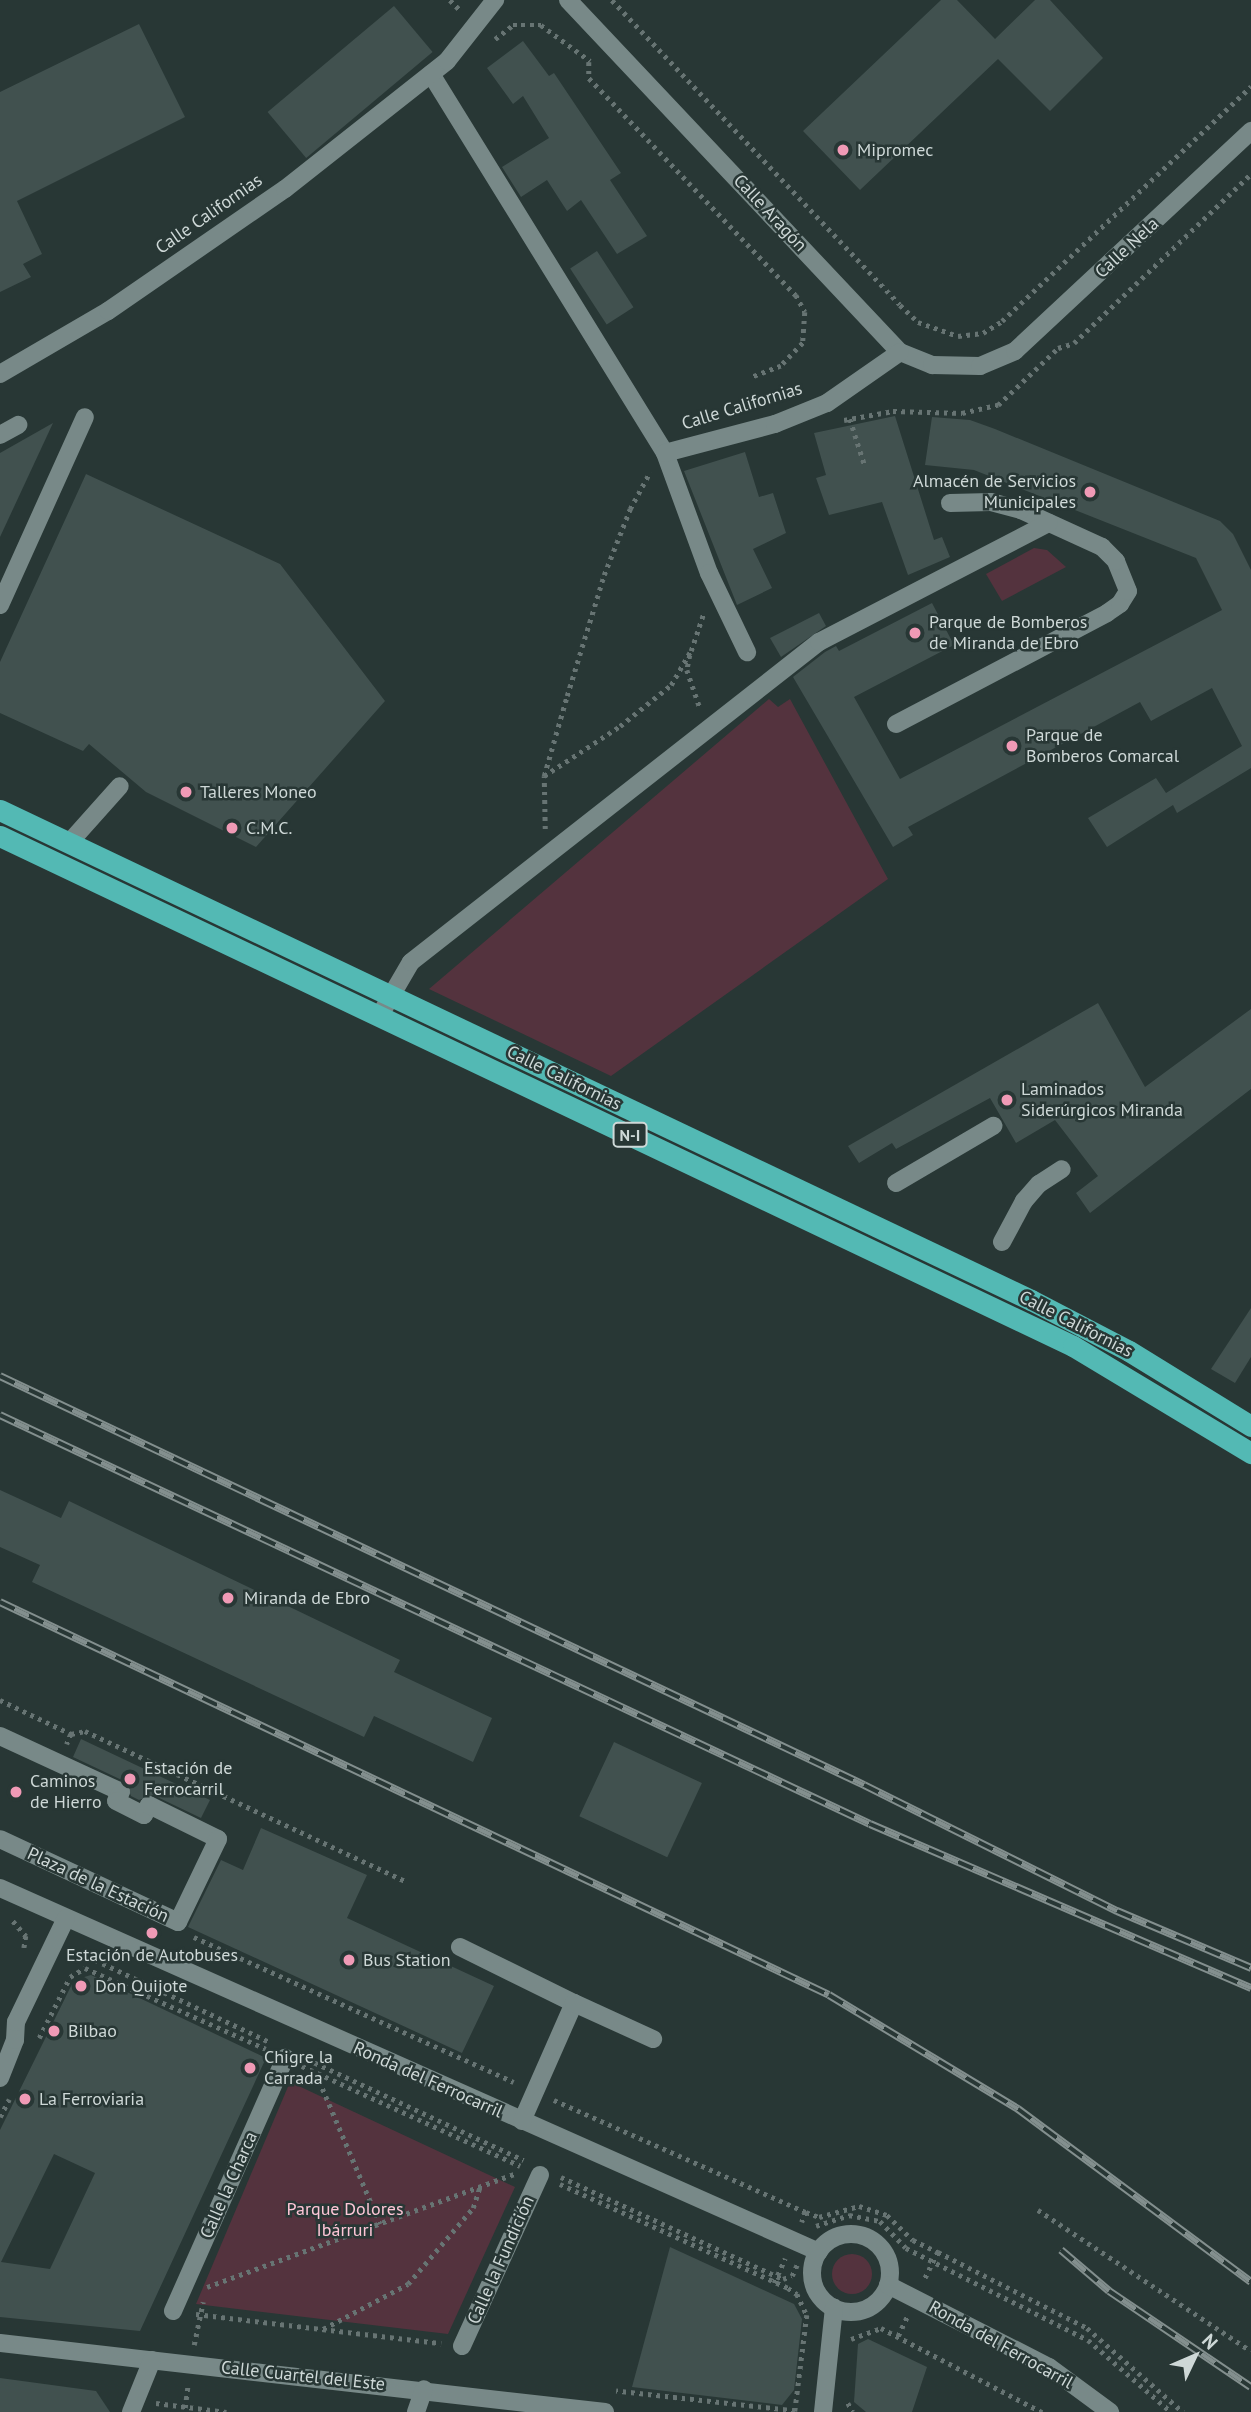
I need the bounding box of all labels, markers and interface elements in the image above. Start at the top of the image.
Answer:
place label: Mipromec [857,139,933,161]
marker: Mipromec [835,142,851,158]
street label: Calle Californias [152,169,266,259]
street label: Calle Aragón [729,170,811,256]
street label: Calle Nela [1091,213,1163,283]
street label: Calle Californias [679,377,805,435]
place label: Almacén de Servicios Municipales [913,471,1076,514]
marker: Almacén de Servicios Municipales [1082,484,1098,500]
place label: Parque de Bomberos de Miranda de Ebro [929,612,1087,654]
marker: Parque de Bomberos de Miranda de Ebro [907,625,923,641]
place label: Parque de Bomberos Comarcal [1026,725,1179,768]
marker: Parque de Bomberos Comarcal [1004,738,1020,754]
place label: Talleres Moneo [200,781,317,803]
marker: Talleres Moneo [178,784,194,800]
place label: C.M.C. [246,817,292,839]
marker: C.M.C. [224,820,240,836]
street label: Calle Californias [503,1041,625,1115]
place label: Laminados Siderúrgicos Miranda [1021,1079,1183,1122]
marker: Laminados Siderúrgicos Miranda [999,1092,1015,1108]
road number: N-I [612,1122,648,1148]
street label: Calle Californias [1015,1286,1137,1362]
place label: Miranda de Ebro [244,1587,370,1609]
marker: Miranda de Ebro [218,1588,238,1608]
place label: Estación de Ferrocarril [144,1758,232,1800]
place label: Caminos de Hierro [30,1771,102,1814]
marker: Estación de Ferrocarril [122,1771,138,1787]
marker: Caminos de Hierro [8,1784,24,1800]
street label: Plaza de la Estación [24,1843,172,1927]
marker: Estación de Autobuses [144,1925,160,1941]
place label: Estación de Autobuses [66,1944,238,1966]
place label: Bus Station [363,1949,451,1971]
marker: Bus Station [341,1952,357,1968]
place label: Don Quijote [95,1975,187,1997]
marker: Don Quijote [73,1978,89,1994]
place label: Bilbao [68,2020,117,2042]
marker: Bilbao [46,2023,62,2039]
street label: Ronda del Ferrocarril [350,2037,506,2123]
place label: Chigre la Carrada [264,2047,333,2090]
marker: Chigre la Carrada [242,2060,258,2076]
place label: La Ferroviaria [39,2088,144,2110]
marker: La Ferroviaria [17,2091,33,2107]
street label: Calle la Charca [196,2128,262,2242]
street label: Calle la Fundición [463,2193,539,2327]
park label: Parque Dolores Ibárruri [287,2199,403,2242]
street label: Ronda del Ferrocarril [925,2296,1077,2394]
north arrow [1160,2321,1230,2391]
text: N [1197,2329,1223,2354]
street label: Calle Cuartel del Este [220,2357,386,2395]

